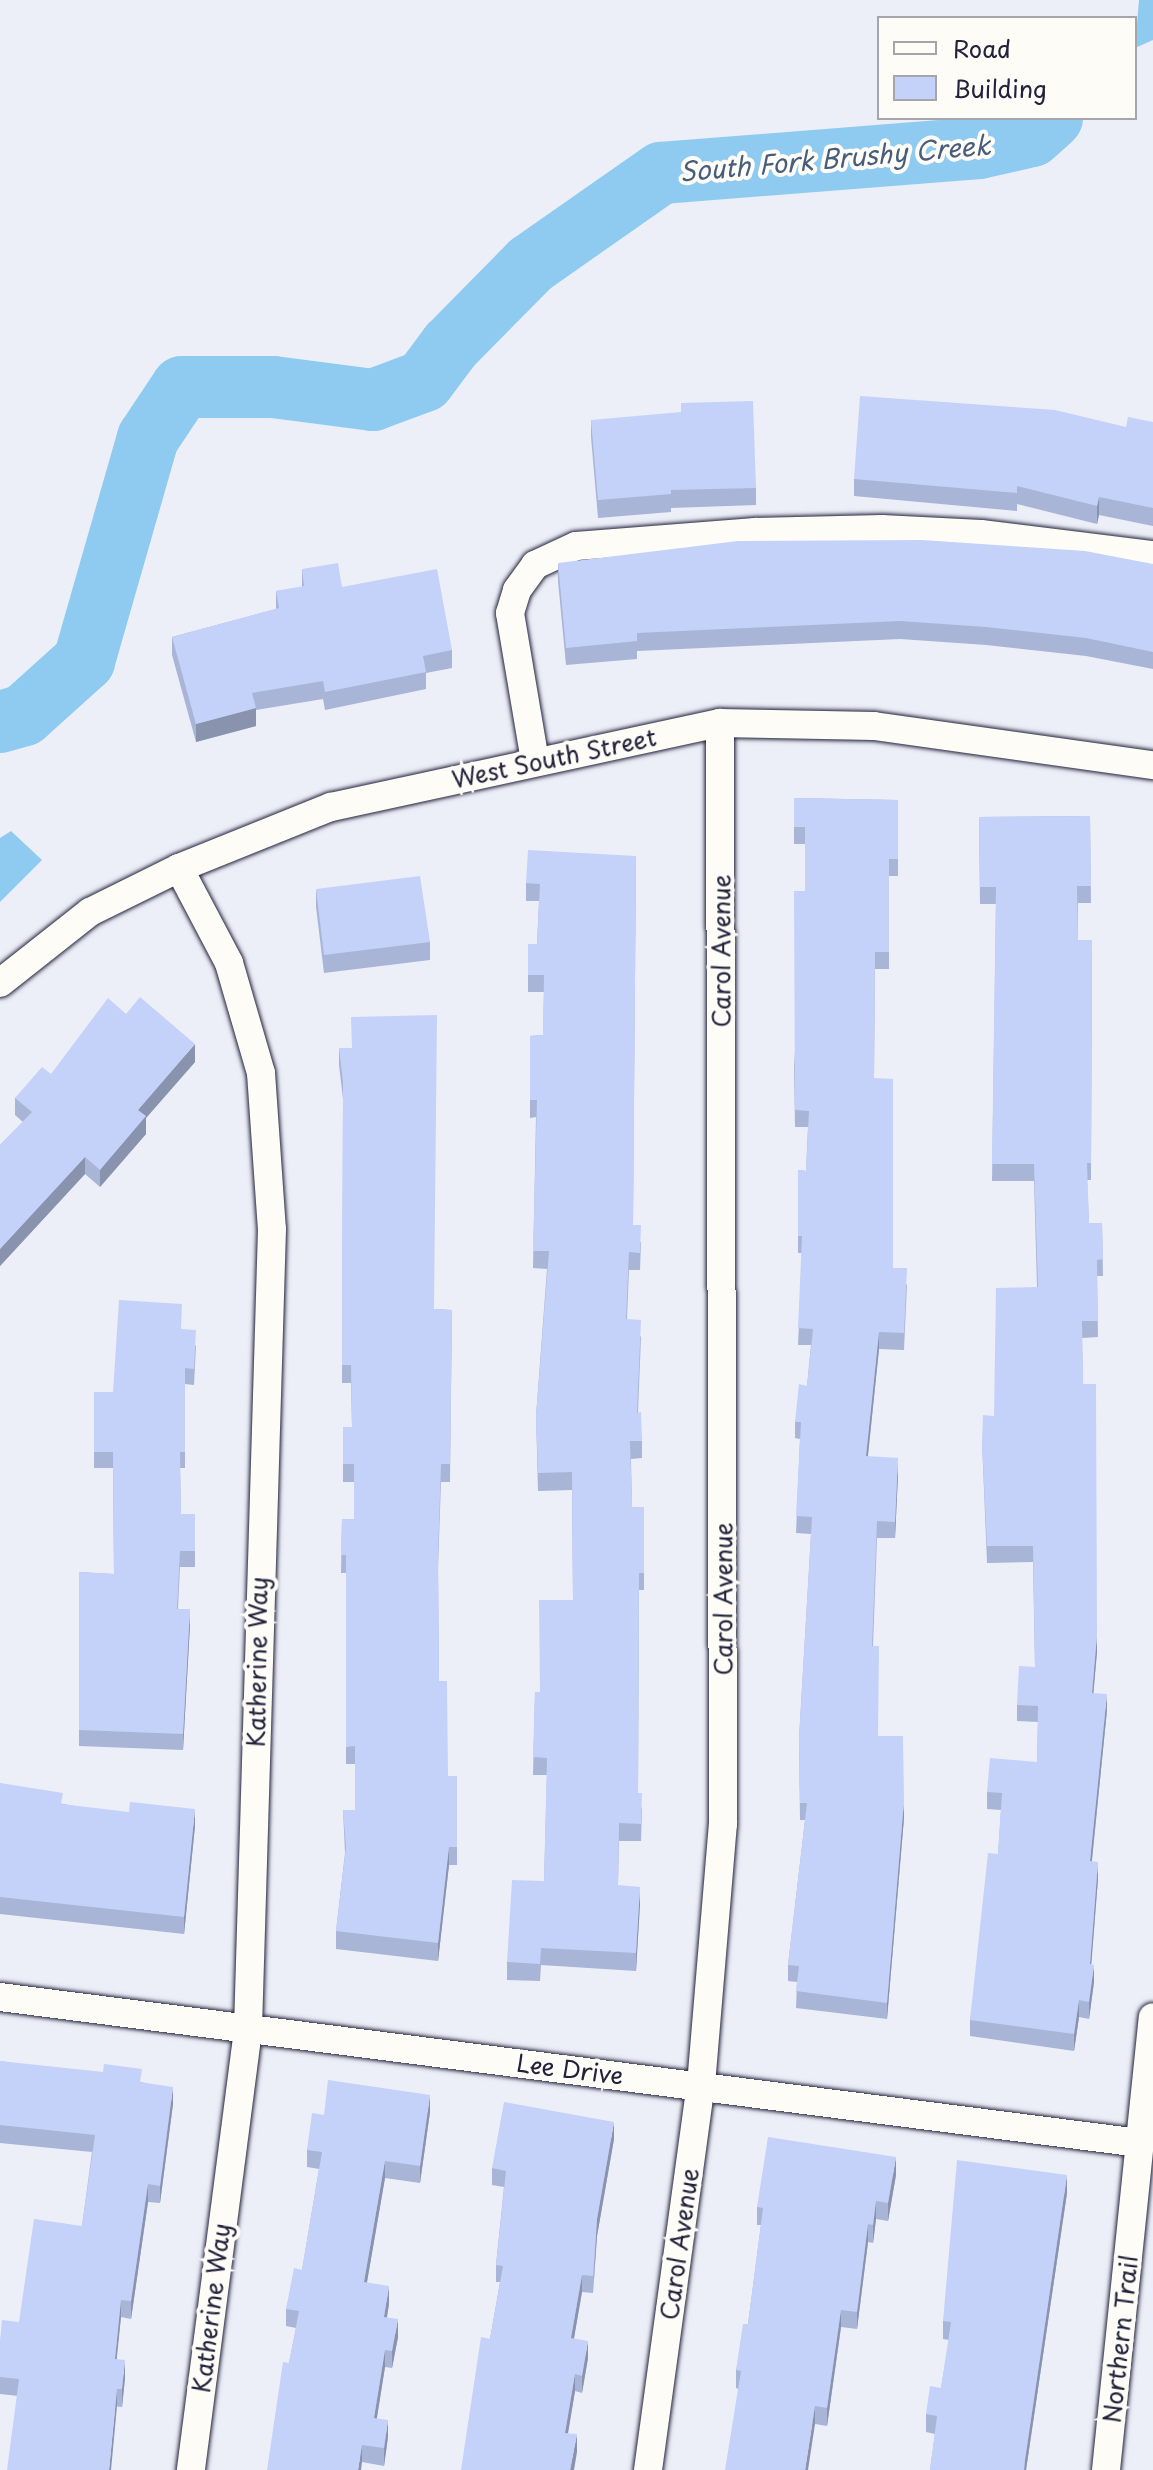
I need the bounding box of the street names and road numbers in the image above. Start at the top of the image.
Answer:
street label: West South Street [449,722,659,794]
street label: Carol Avenue [707,874,735,1028]
street label: Carol Avenue [709,1522,737,1676]
street label: Katherine Way [241,1576,273,1748]
street label: Lee Drive [514,2048,626,2090]
street label: Carol Avenue [654,2166,704,2322]
street label: Katherine Way [186,2221,236,2395]
street label: Northern Trail [1097,2254,1143,2424]

